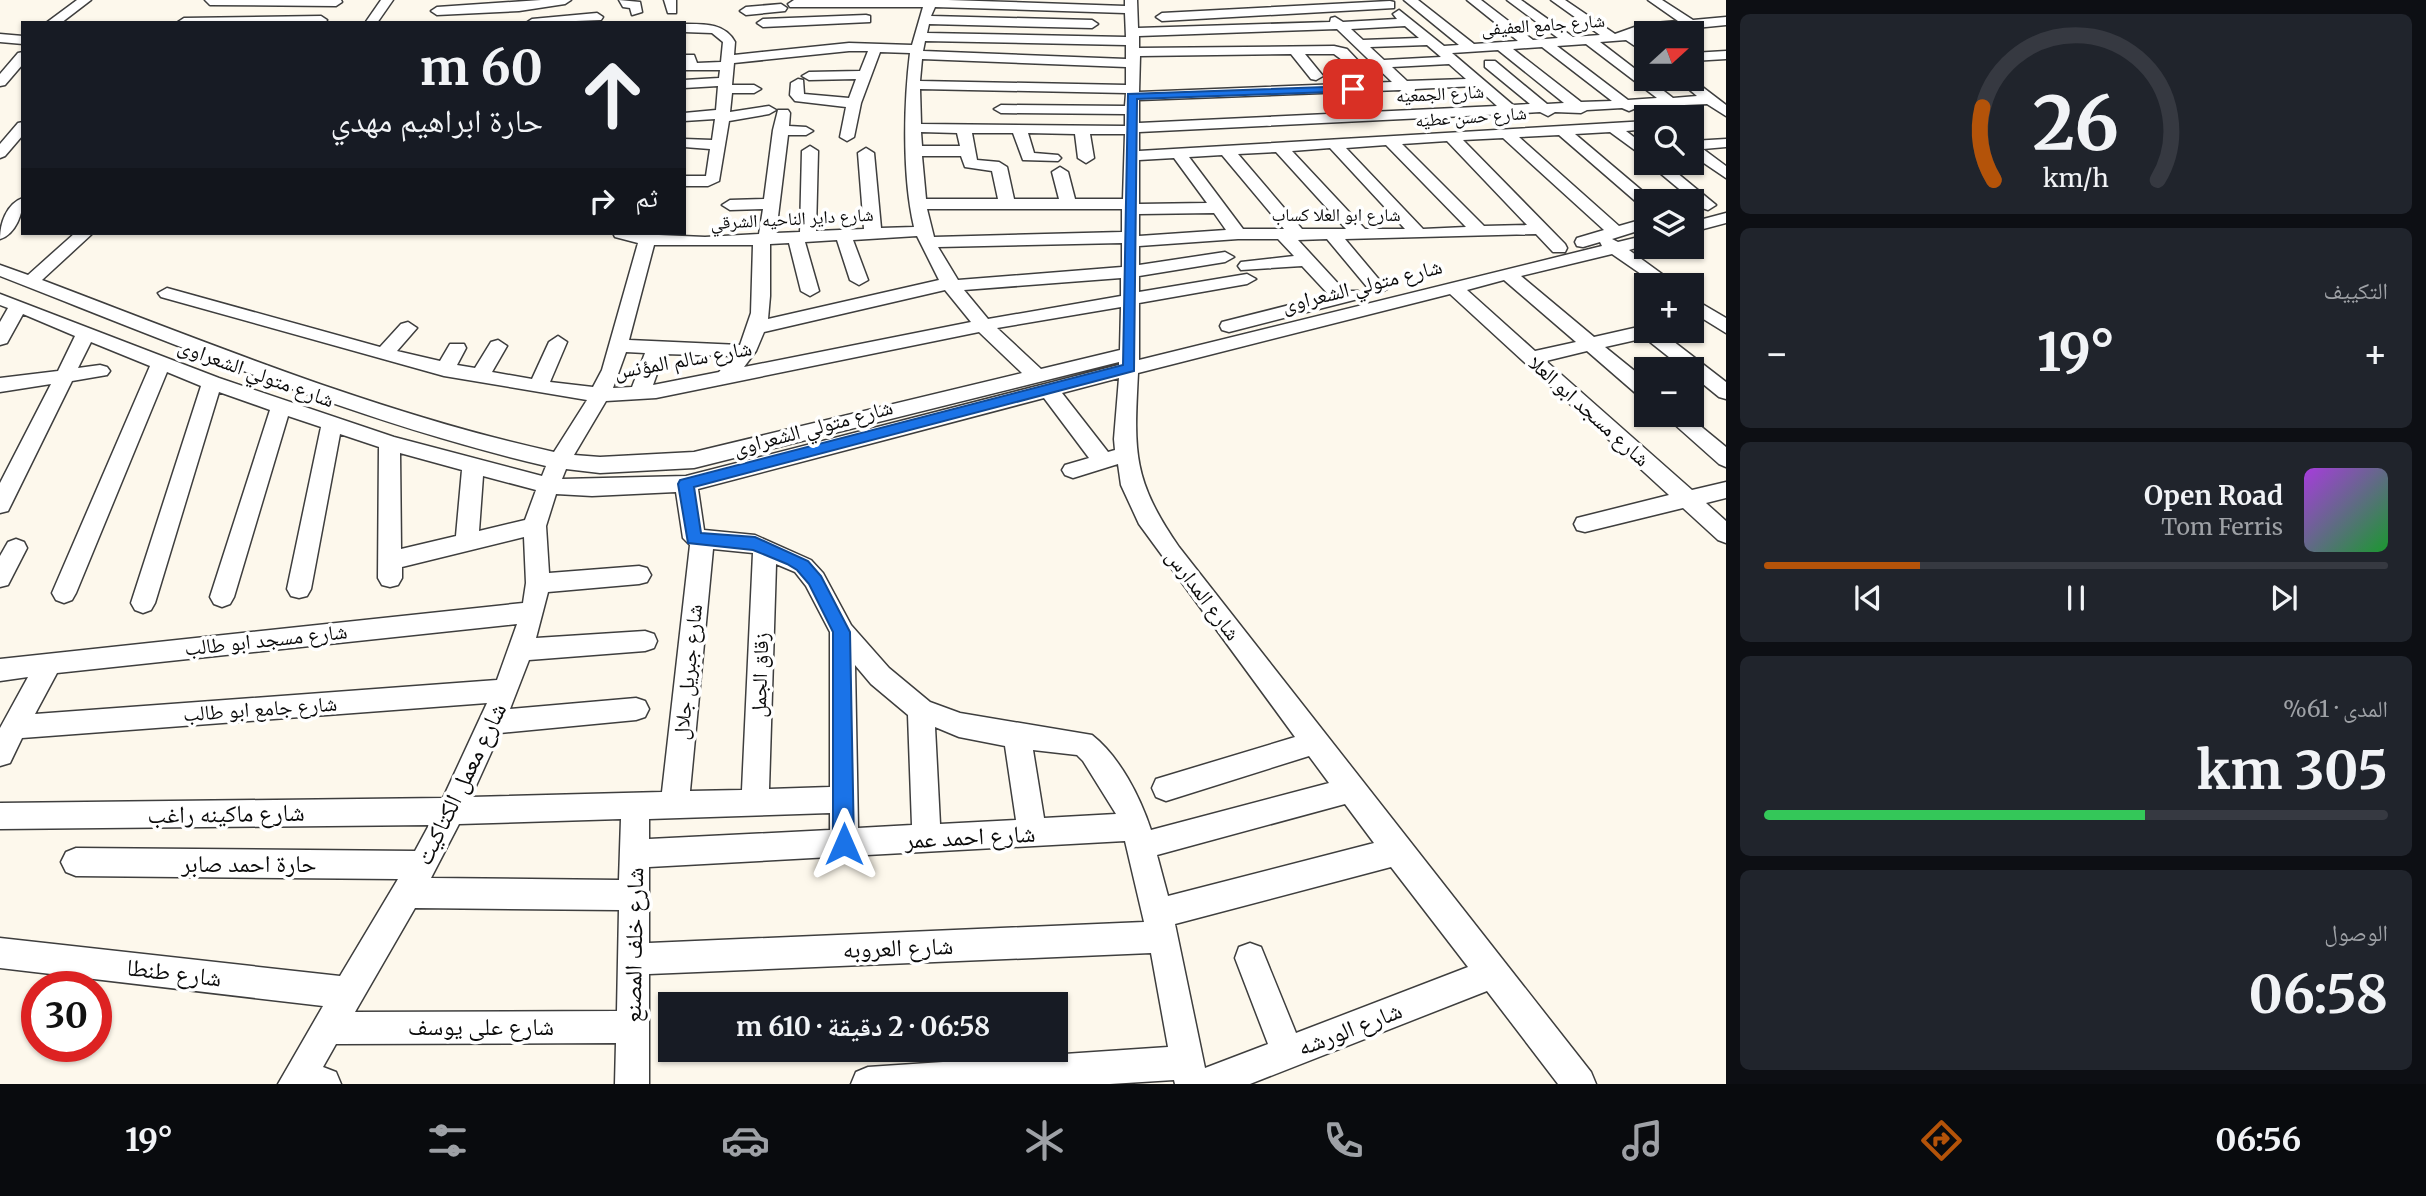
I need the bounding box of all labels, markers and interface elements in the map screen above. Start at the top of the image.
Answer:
street label: شارع جامع العفيفى [1480,9,1606,41]
north arrow [1634,21,1704,91]
map controls [1634,21,1704,427]
text: 60 m [420,37,543,98]
icon: ahead [567,49,658,140]
pin [1323,59,1383,119]
icon: arrive [1334,70,1372,108]
text: 26 [2033,78,2119,170]
street label: شارع الجمعيه [1395,80,1485,107]
text: حارة ابراهيم مهدي [331,101,543,141]
street label: شارع حسن عطيه [1414,101,1527,132]
button: search [1634,105,1704,175]
text: km/h [2043,162,2109,194]
text: ثم [635,181,658,214]
icon: right [583,182,621,220]
button: layers [1634,189,1704,259]
street label: شارع داير الناحيه الشرقي [710,203,874,238]
street label: شارع ابو العلا كساب [1271,203,1401,226]
street label: شارع متولي الشعراوى [1279,253,1446,322]
button: + [1634,273,1704,343]
text: التكييف [2323,276,2388,305]
text: 19° [2037,320,2115,385]
text: − [1764,330,1789,377]
text: + [2363,330,2388,377]
street label: شارع متولي الشعراوى [173,332,338,416]
street label: شارع سالم المؤنس [612,334,754,386]
street label: شارع مسجد ابو العلا [1523,349,1656,472]
button: − [1634,357,1704,427]
street label: شارع متولي الشعراوى [730,393,896,465]
text: Open Road [2144,479,2283,512]
text: Tom Ferris [2161,512,2283,541]
street label: شارع المدارس [1160,544,1246,646]
icon: previous [1849,579,1887,617]
icon: pause [2057,579,2095,617]
icon: next [2265,579,2303,617]
street label: شارع جبريل جلال [667,603,708,741]
street label: شارع مسجد ابو طالب [183,618,349,661]
street label: زقاق الجمل [745,632,774,718]
street label: شارع جامع ابو طالب [182,690,338,727]
text: المدى · 61% [2283,694,2388,723]
street label: شارع معمل الكتاكيت [408,698,513,870]
text: 305 km [2196,738,2388,803]
street label: شارع ماكينه راغب [147,797,305,830]
position arrow [807,807,881,881]
street label: شارع احمد عمر [903,818,1036,855]
street label: حارة احمد صابر [180,848,317,879]
street label: شارع خلف المصنع [617,867,650,1023]
text: الوصول [2324,918,2388,947]
street label: شارع العروبه [842,930,954,965]
street label: شارع طنطا [125,951,223,994]
text: 06:58 [2249,962,2388,1027]
speed limit sign: 30 [21,971,112,1062]
street label: شارع الورشه [1293,994,1406,1063]
text: 06:58 · 2 دقيقة · 610 m [736,1010,990,1043]
street label: شارع على يوسف [408,1011,554,1042]
icon: filters [423,1116,472,1165]
icon: car [721,1116,770,1165]
icon: climate [1020,1116,1069,1165]
icon: phone [1319,1116,1368,1165]
icon: music [1618,1116,1667,1165]
icon: directions [1917,1116,1966,1165]
text: 19° [125,1120,173,1160]
text: 06:56 [2215,1120,2301,1160]

